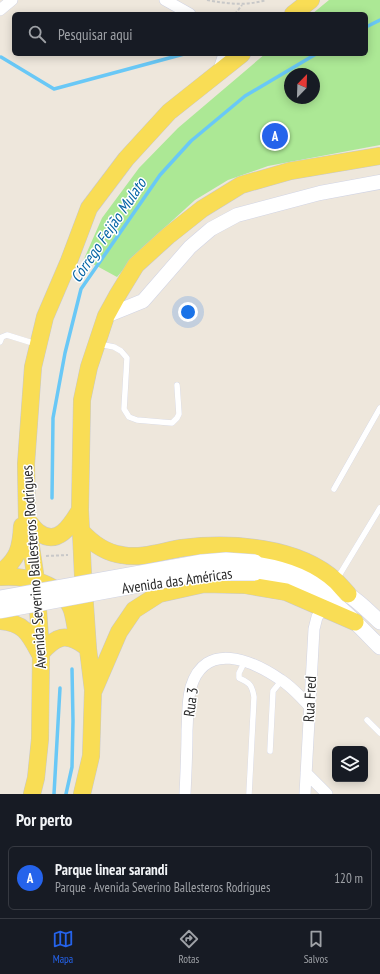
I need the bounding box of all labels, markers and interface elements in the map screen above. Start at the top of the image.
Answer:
search box [12,12,368,56]
icon: search [26,23,48,45]
text: Pesquisar aqui [58,25,132,44]
north arrow [284,68,320,104]
pin: A [262,121,288,151]
water label: Córrego Feijão Mulato [66,173,151,286]
your location [178,302,198,322]
street label: Avenida Severino Ballesteros Rodrigues [17,465,50,669]
street label: Avenida das Américas [120,563,233,598]
street label: Rua Fred [299,676,320,722]
street label: Rua 3 [179,686,202,718]
map controls [332,746,368,782]
button: layers [332,746,368,782]
text: Por perto [16,809,72,831]
text: Parque linear sarandi [55,860,168,879]
text: A [27,870,33,887]
text: 120 m [334,870,363,887]
text: Parque · Avenida Severino Ballesteros Rodrigues [55,879,270,896]
tab: Mapa [52,928,74,966]
tab: Rotas [178,928,200,966]
tab: Salvos [304,928,328,966]

